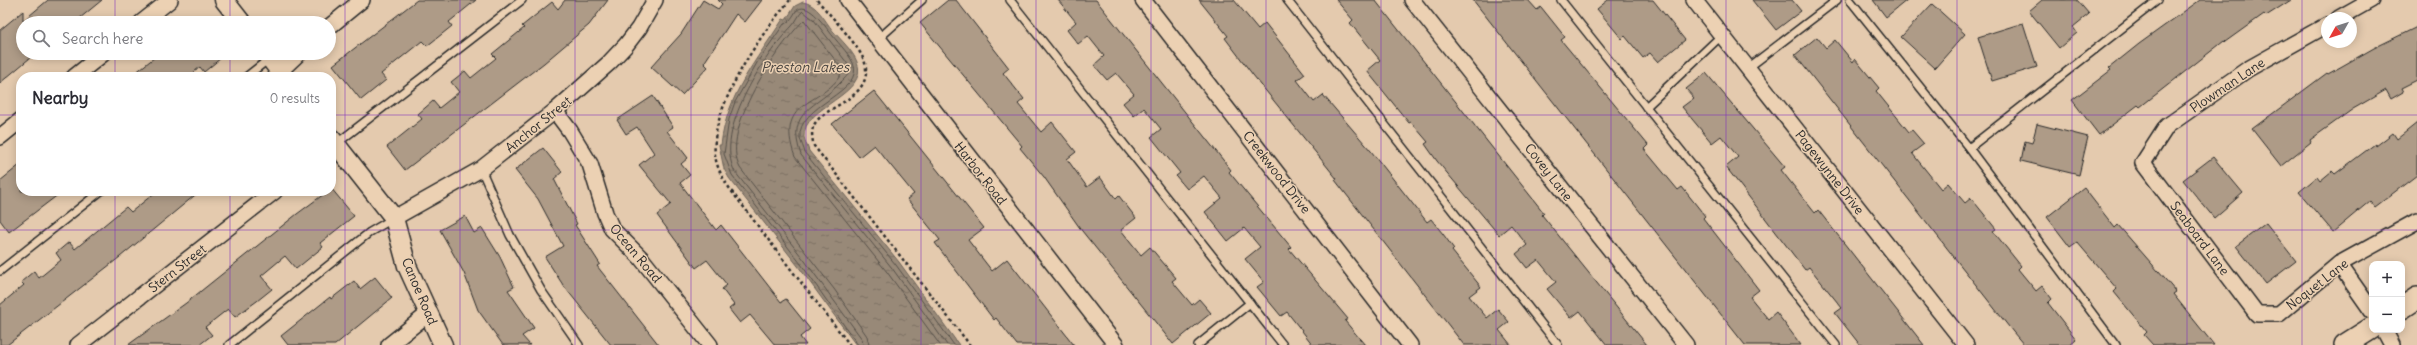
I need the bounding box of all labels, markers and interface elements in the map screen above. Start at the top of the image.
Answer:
north arrow [2321,12,2357,48]
search box [16,16,336,60]
icon: search [30,27,52,49]
text: Search here [62,29,143,48]
street label: Plowman Lane [2187,54,2268,117]
water label: Preston Lakes [761,58,851,76]
text: Nearby [32,87,88,109]
text: 0 results [270,90,320,107]
street label: Anchor Street [502,92,575,156]
street label: Pagewynne Drive [1791,127,1868,218]
street label: Creekwood Drive [1239,128,1314,217]
street label: Harbor Road [951,138,1011,209]
street label: Covey Lane [1521,140,1576,205]
street label: Seaboard Lane [2166,198,2233,279]
street label: Ocean Road [606,220,665,287]
street label: Stern Street [145,240,210,296]
street label: Canoe Road [398,255,441,328]
street label: Noquet Lane [2283,255,2352,314]
map controls [2369,261,2405,333]
button: + [2369,261,2405,297]
button: − [2369,297,2405,333]

